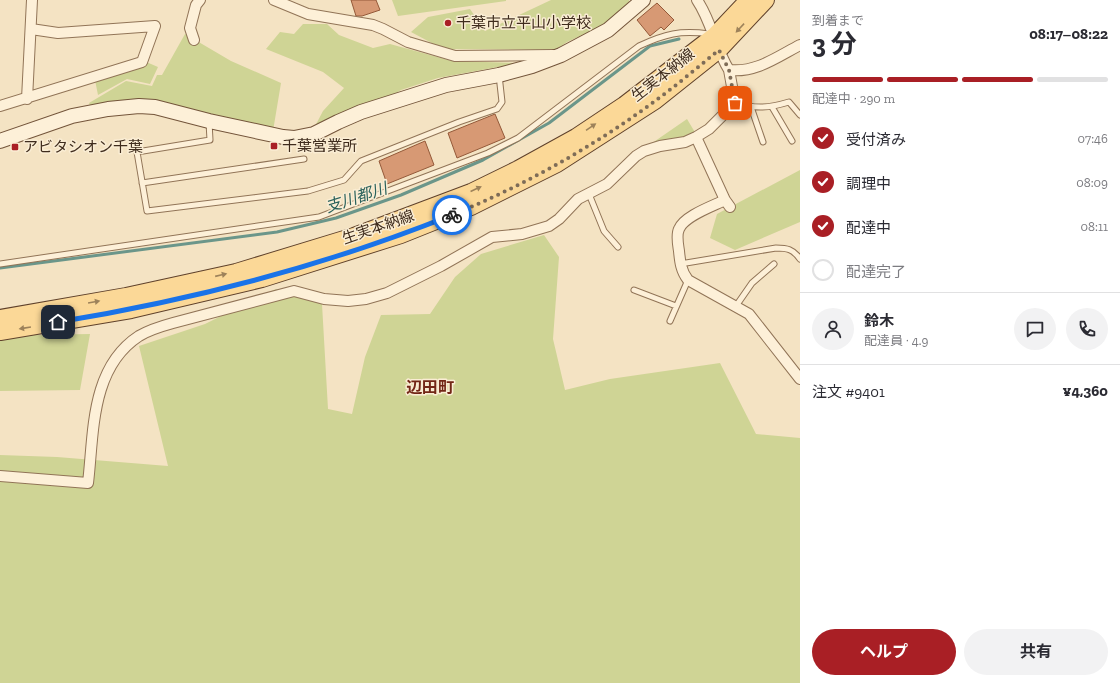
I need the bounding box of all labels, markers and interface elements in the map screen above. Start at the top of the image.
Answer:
text: 到着まで [812,13,864,28]
place label: 千葉市立平山小学校 [456,14,591,32]
marker: 千葉市立平山小学校 [443,18,453,28]
one-way arrow [735,23,744,33]
text: 08:17–08:22 [1029,25,1108,43]
text: 3 分 [812,28,857,60]
street label: 生実本納線 [628,45,698,105]
pin [718,86,752,120]
text: 配達中 · 290 m [812,91,895,106]
icon: bag [724,92,746,114]
one-way arrow [586,123,596,131]
icon: check [812,127,834,149]
text: 受付済み [846,131,906,149]
text: 07:46 [1078,131,1108,146]
place label: 千葉営業所 [282,137,357,155]
place label: アビタシオン千葉 [23,138,143,156]
marker: 千葉営業所 [269,141,279,151]
marker: アビタシオン千葉 [10,142,20,152]
icon: check [812,171,834,193]
text: 調理中 [846,175,891,193]
text: 08:09 [1076,175,1108,190]
water label: 支川都川 [323,178,391,216]
one-way arrow [471,186,482,192]
courier [432,195,472,235]
icon: bike [441,204,463,226]
street label: 生実本納線 [340,206,416,248]
icon: check [812,215,834,237]
text: 配達中 [846,219,891,237]
text: 08:11 [1081,219,1108,234]
text: 配達完了 [846,263,906,281]
one-way arrow [215,272,227,278]
one-way arrow [88,299,100,305]
pin [41,305,75,339]
button: person [812,308,854,350]
button: chat [1014,308,1056,350]
button: phone [1066,308,1108,350]
icon: home [47,311,69,333]
text: 鈴木 [864,312,894,330]
one-way arrow [19,325,31,331]
text: 配達員 · 4.9 [864,333,928,348]
district label: 辺田町 [406,378,454,397]
text: ¥4,360 [1063,382,1108,400]
text: 注文 #9401 [812,383,885,401]
button: ヘルプ [812,629,956,675]
button: 共有 [964,629,1108,675]

